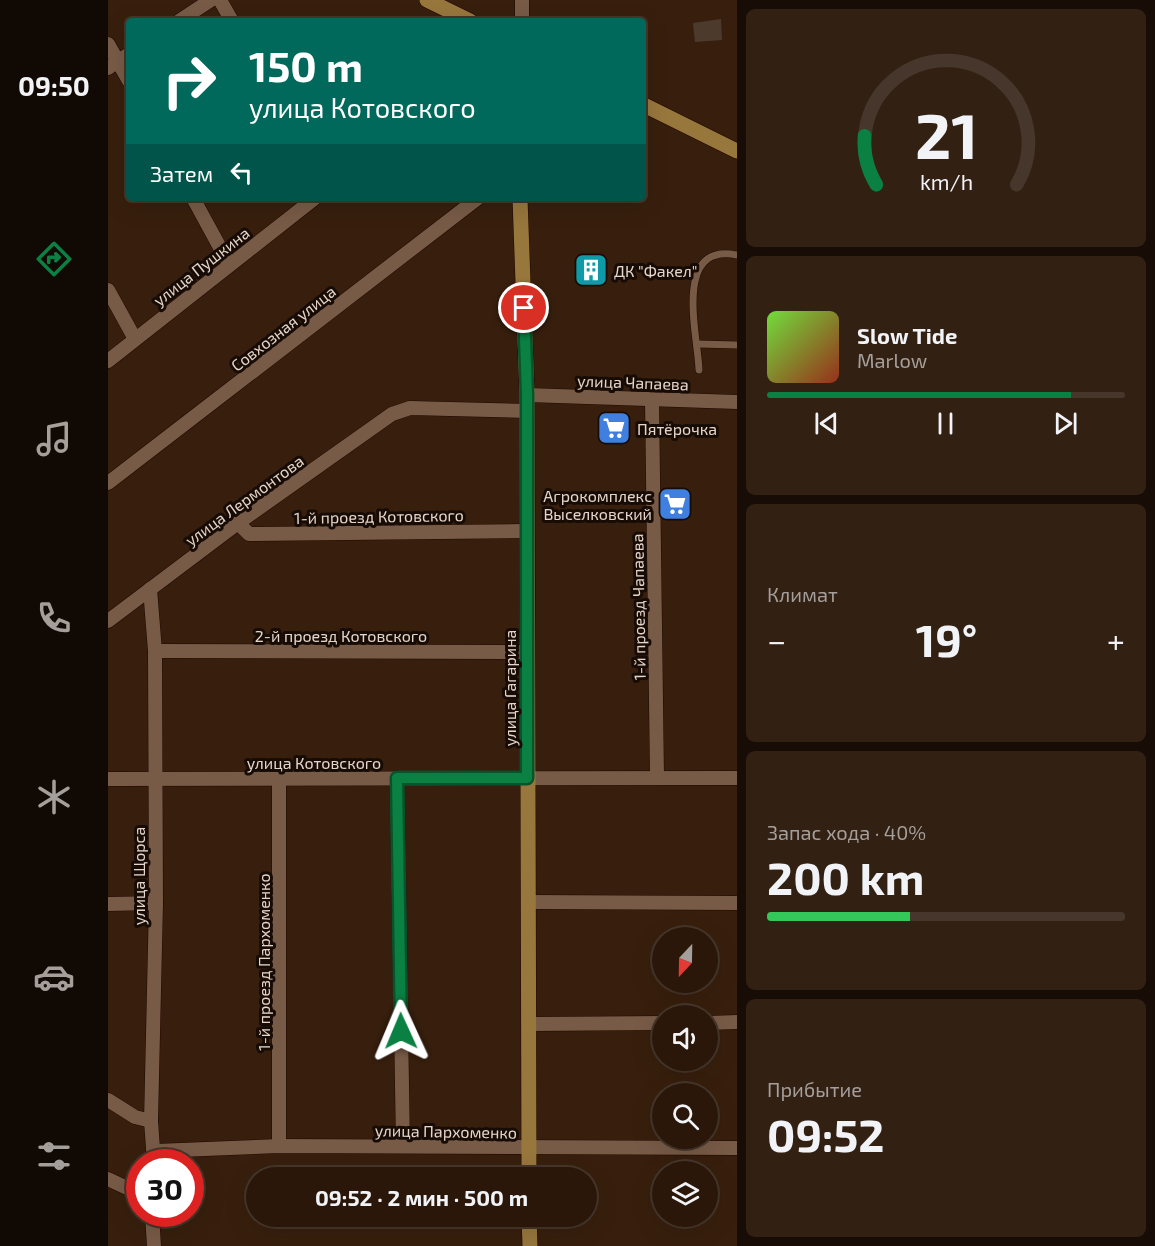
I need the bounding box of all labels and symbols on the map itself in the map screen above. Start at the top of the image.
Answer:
street label: улица Пушкина [149,223,253,310]
building icon: ДК "Факел" [573,252,609,288]
place label: ДК "Факел" [614,261,697,280]
street label: Совхозная улица [227,281,340,375]
pin [498,282,549,333]
street label: улица Чапаева [577,371,689,394]
supermarket icon: Пятёрочка [596,410,632,446]
place label: Пятёрочка [637,419,717,438]
street label: улица Лермонтова [181,451,307,550]
place label: Агрокомплекс Выселковский [543,486,652,523]
supermarket icon: Агрокомплекс Выселковский [657,486,693,522]
street label: 1-й проезд Котовского [294,505,464,527]
street label: 1-й проезд Чапаева [627,533,649,681]
street label: 2-й проезд Котовского [255,626,427,645]
street label: улица Гагарина [500,630,520,746]
street label: улица Котовского [247,753,381,773]
street label: улица Щорса [129,827,149,925]
street label: 1-й проезд Пархоменко [254,873,273,1051]
north arrow [652,927,718,993]
position arrow [369,999,433,1063]
street label: улица Пархоменко [375,1120,517,1143]
speed limit sign: 30 [126,1149,204,1227]

